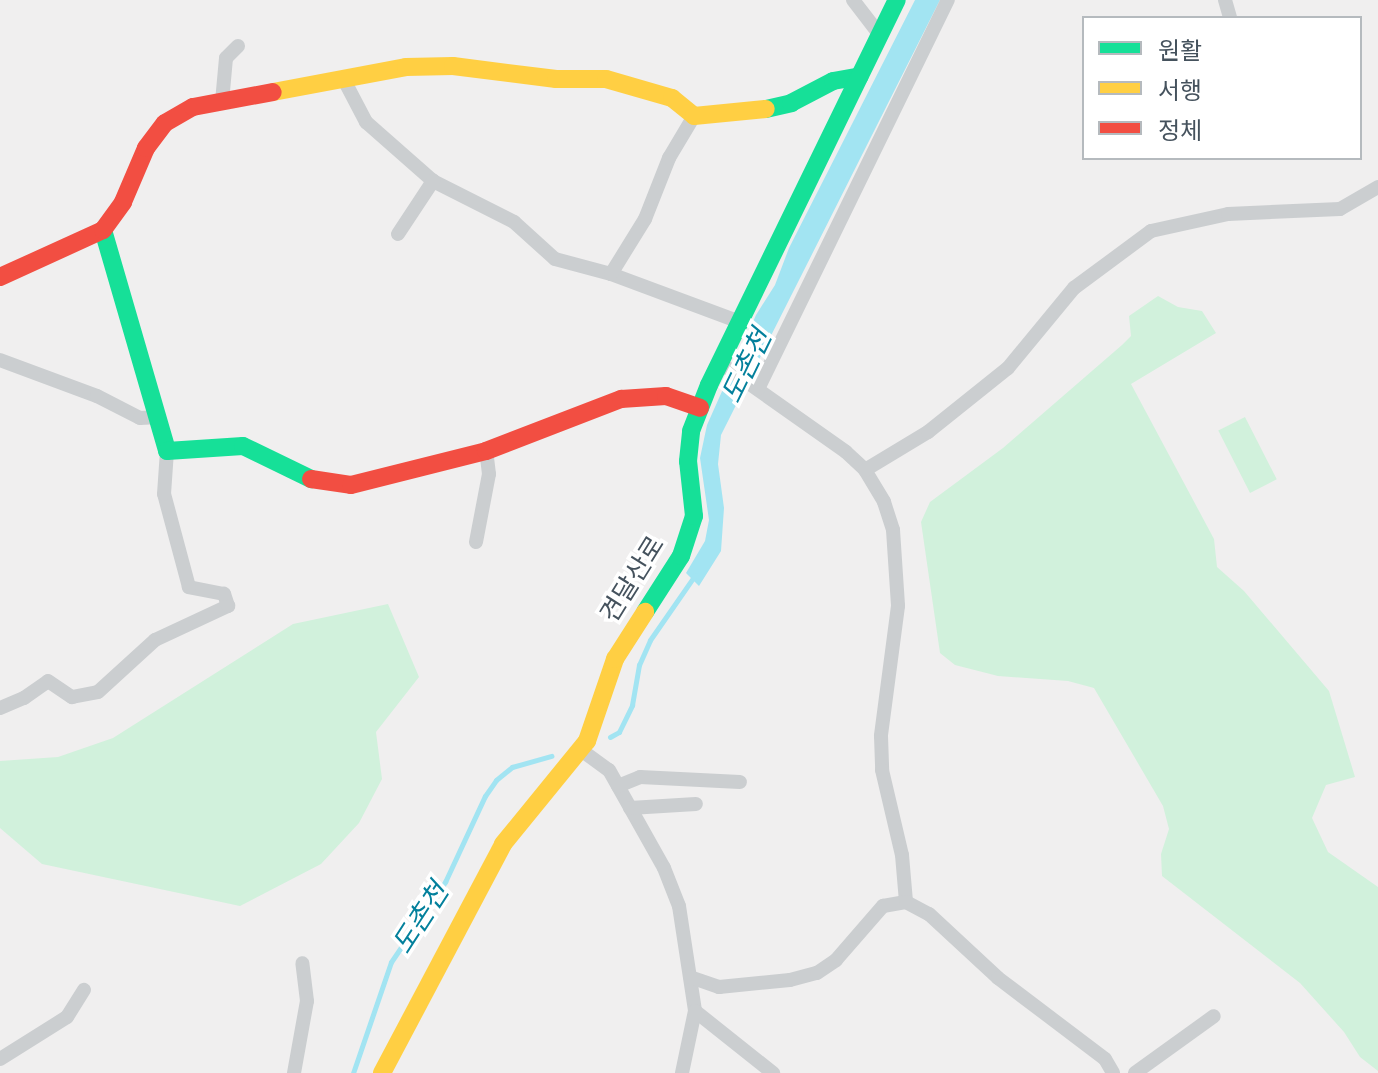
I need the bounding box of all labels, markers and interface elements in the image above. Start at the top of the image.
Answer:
legend [1082,16,1362,160]
text: 원활 [1158,35,1202,64]
text: 서행 [1158,75,1202,104]
text: 정체 [1158,115,1202,144]
water label: 도촌천 [714,324,778,408]
street label: 견달산로 [593,530,671,628]
water label: 도촌천 [385,876,455,960]

